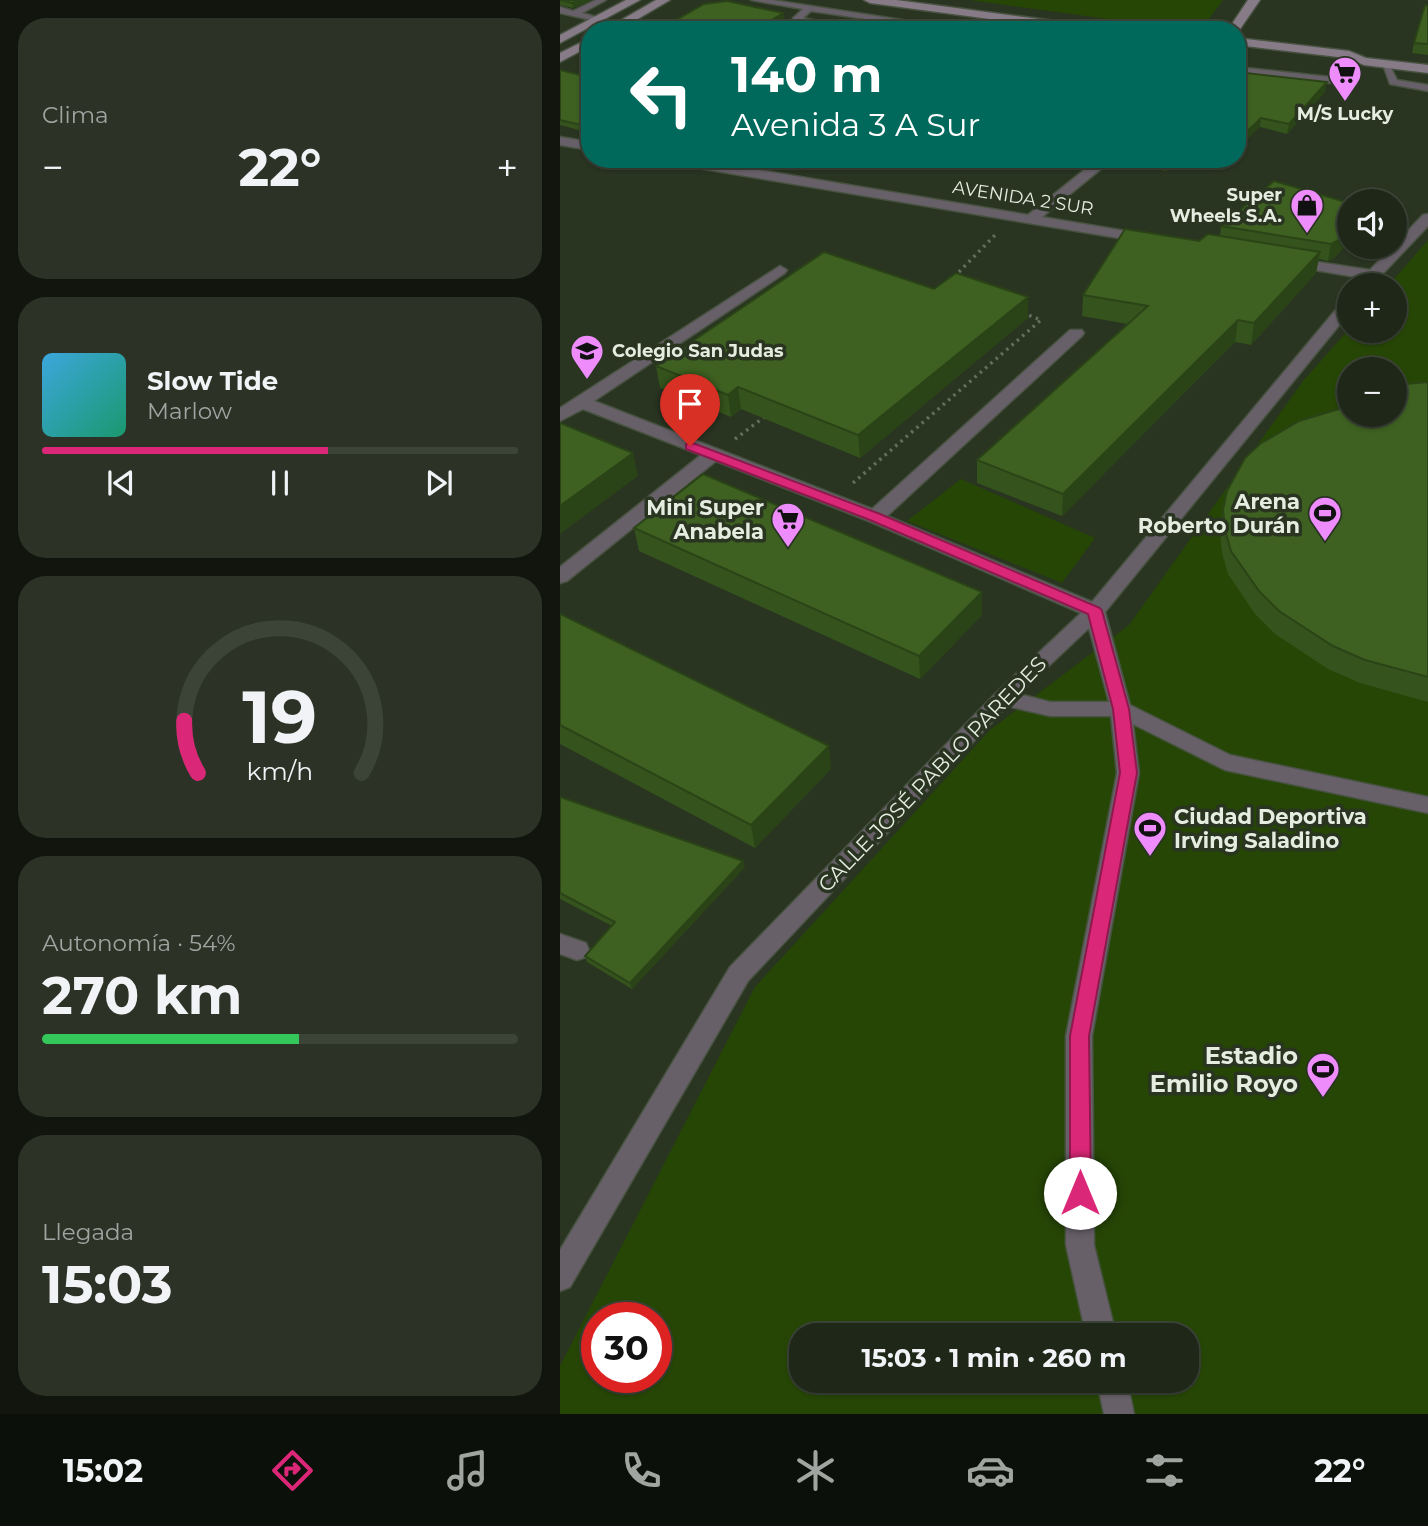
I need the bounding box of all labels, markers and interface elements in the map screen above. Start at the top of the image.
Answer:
text: 140 m [731,45,883,104]
icon: left [616,49,707,140]
supermarket icon: M/S Lucky [1326,54,1364,103]
text: Clima [42,101,109,129]
place label: M/S Lucky [1297,103,1393,125]
text: Avenida 3 A Sur [731,105,980,144]
text: 22° [238,136,322,199]
text: − [42,144,64,191]
text: + [496,144,518,191]
street label: AVENIDA 2 SUR [951,176,1095,220]
place label: Super Wheels S.A. [1170,184,1282,227]
shop icon: Super Wheels S.A. [1288,186,1326,235]
map controls [1337,189,1407,427]
button: sound [1337,189,1407,259]
button: + [1337,273,1407,343]
school or university icon: Colegio San Judas [568,332,606,381]
place label: Colegio San Judas [612,340,784,362]
button: − [1337,357,1407,427]
text: Slow Tide [147,365,278,397]
pin [660,374,720,446]
icon: arrive [671,385,709,423]
text: Marlow [147,397,232,425]
icon: previous [102,464,140,502]
icon: pause [261,464,299,502]
icon: next [420,464,458,502]
place label: Arena Roberto Durán [1138,489,1300,538]
sports icon: Arena Roberto Durán [1306,494,1344,543]
place label: Mini Super Anabela [646,495,764,544]
supermarket icon: Mini Super Anabela [769,500,807,549]
street label: CALLE JOSÉ PABLO PAREDES [813,651,1051,897]
text: 19 [243,673,317,761]
text: km/h [247,756,313,786]
place label: Ciudad Deportiva Irving Saladino [1174,804,1367,853]
sports icon: Ciudad Deportiva Irving Saladino [1131,809,1169,858]
text: Autonomía · 54% [42,929,236,957]
text: 270 km [42,964,242,1027]
place label: Estadio Emilio Royo [1150,1041,1298,1098]
sports icon: Estadio Emilio Royo [1304,1050,1342,1099]
position arrow [1043,1156,1117,1230]
text: Llegada [42,1218,134,1246]
text: 15:03 [42,1253,173,1316]
speed limit sign: 30 [581,1302,672,1393]
text: 15:03 · 1 min · 260 m [861,1342,1127,1374]
icon: directions [268,1446,317,1495]
icon: music [443,1446,492,1495]
icon: phone [617,1446,666,1495]
icon: climate [791,1446,840,1495]
icon: car [966,1446,1015,1495]
icon: filters [1140,1446,1189,1495]
text: 15:02 [63,1451,143,1490]
text: 22° [1314,1451,1365,1490]

